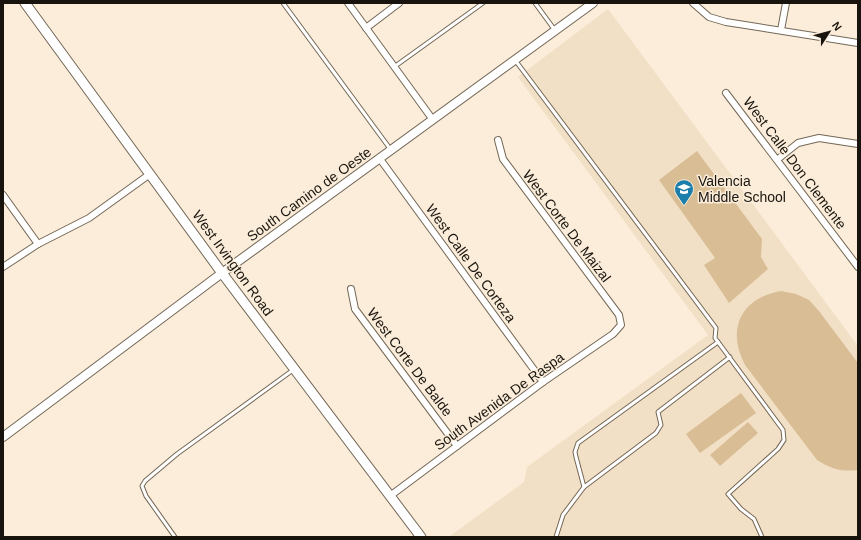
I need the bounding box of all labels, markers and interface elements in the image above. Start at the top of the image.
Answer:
north arrow [809,12,849,52]
text: N [830,19,844,33]
street label: West Calle Don Clemente [740,94,850,232]
street label: South Camino de Oeste [244,143,374,244]
street label: West Corte De Maizal [520,167,614,285]
place label: Valencia Middle School [698,173,786,205]
school or university icon: Valencia Middle School [673,178,695,206]
street label: West Calle De Corteza [423,201,519,325]
street label: West Irvington Road [189,207,277,319]
street label: West Corte De Balde [364,305,456,419]
street label: South Avenida De Raspa [431,348,567,453]

